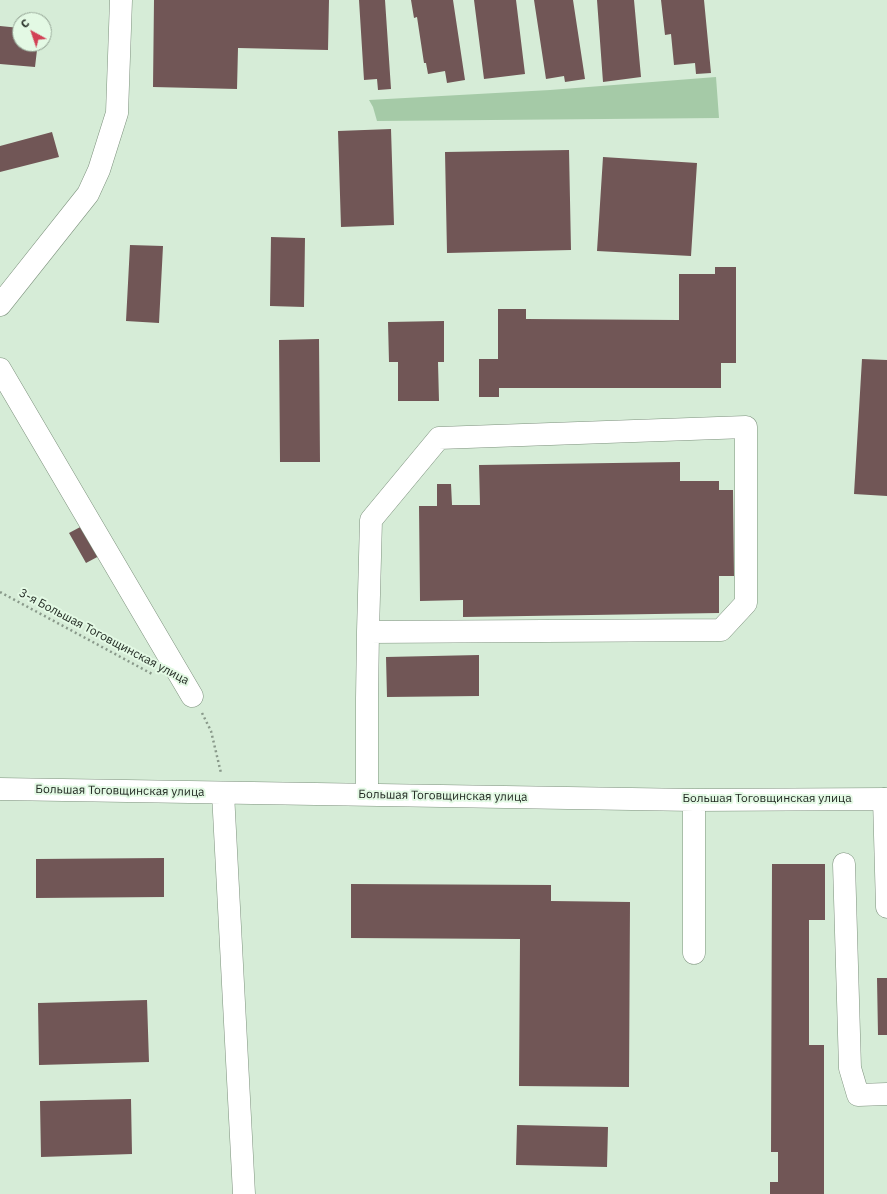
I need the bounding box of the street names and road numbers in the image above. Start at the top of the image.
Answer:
street label: 3-я Большая Тоговщинская улица [17,586,191,688]
street label: Большая Тоговщинская улица [35,782,205,800]
street label: Большая Тоговщинская улица [358,787,528,805]
street label: Большая Тоговщинская улица [682,792,852,806]

